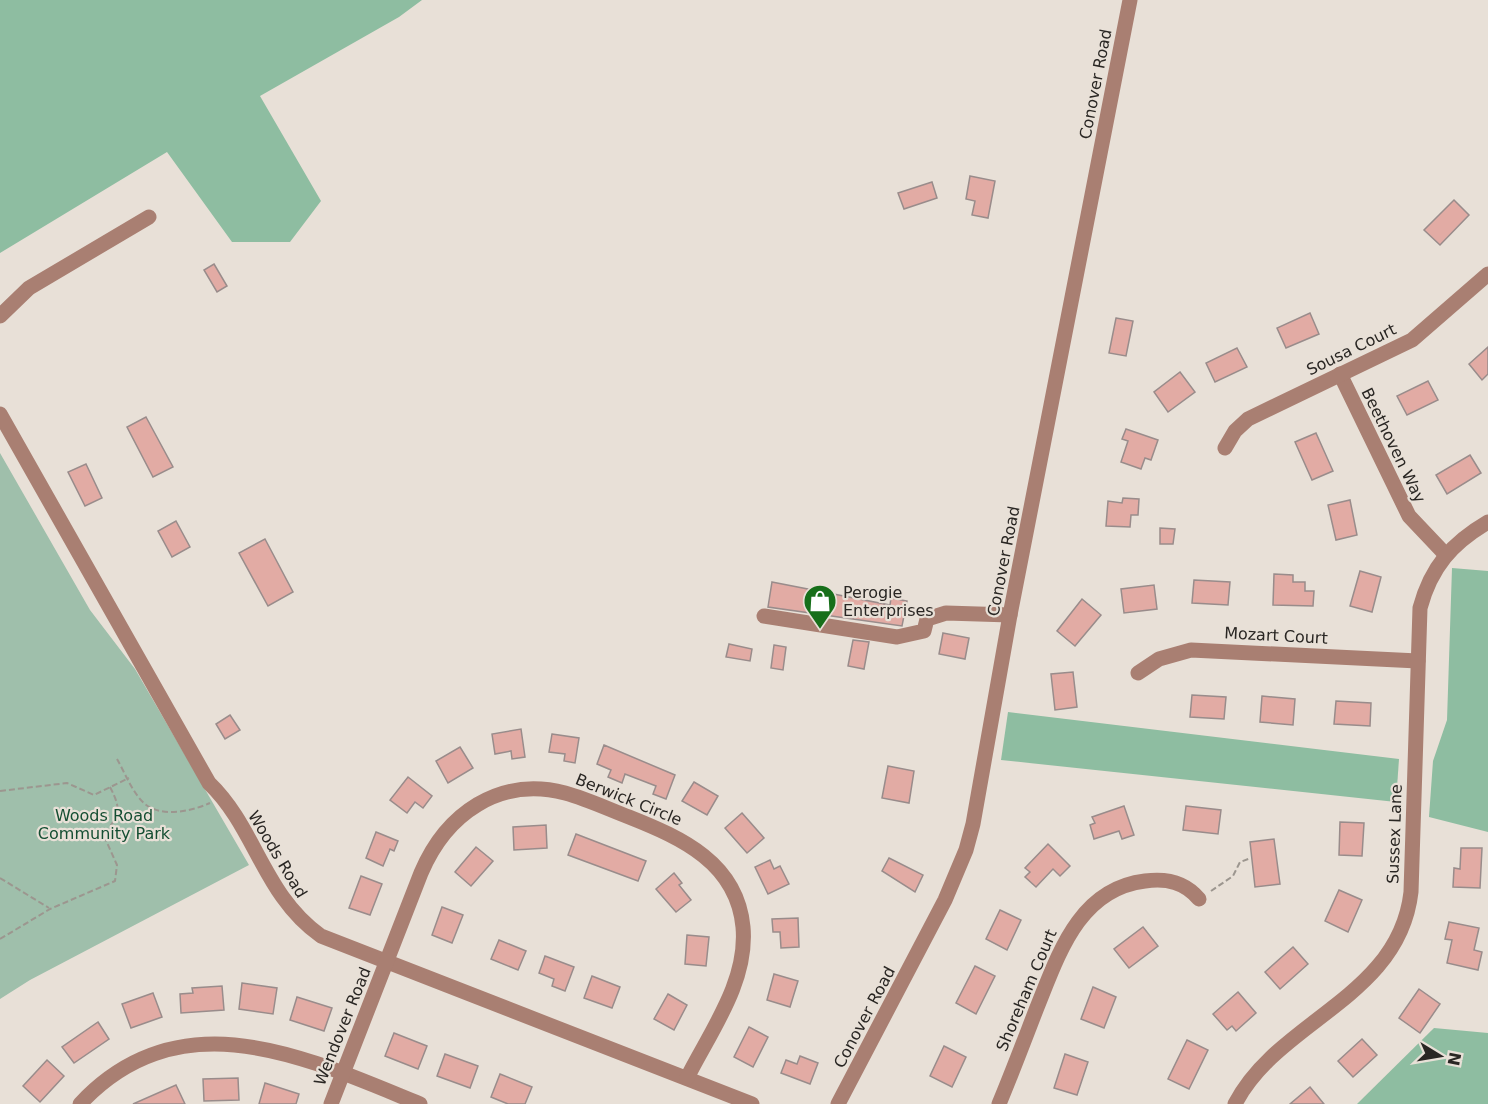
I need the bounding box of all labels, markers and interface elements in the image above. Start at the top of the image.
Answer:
street label: Conover Road [1075,27,1116,141]
street label: Sousa Court [1303,320,1399,379]
street label: Beethoven Way [1358,385,1430,506]
street label: Conover Road [983,504,1024,618]
shop icon: Perogie Enterprises [802,583,838,630]
place label: Perogie Enterprises [843,583,934,620]
street label: Mozart Court [1224,623,1328,648]
street label: Berwick Circle [573,769,685,829]
street label: Sussex Lane [1383,784,1406,884]
park label: Woods Road Community Park [38,806,171,843]
street label: Woods Road [244,807,311,901]
street label: Shoreham Court [992,926,1061,1054]
street label: Conover Road [830,963,899,1071]
street label: Wendover Road [310,964,375,1088]
north arrow [1410,1026,1470,1086]
text: N [1444,1050,1465,1067]

